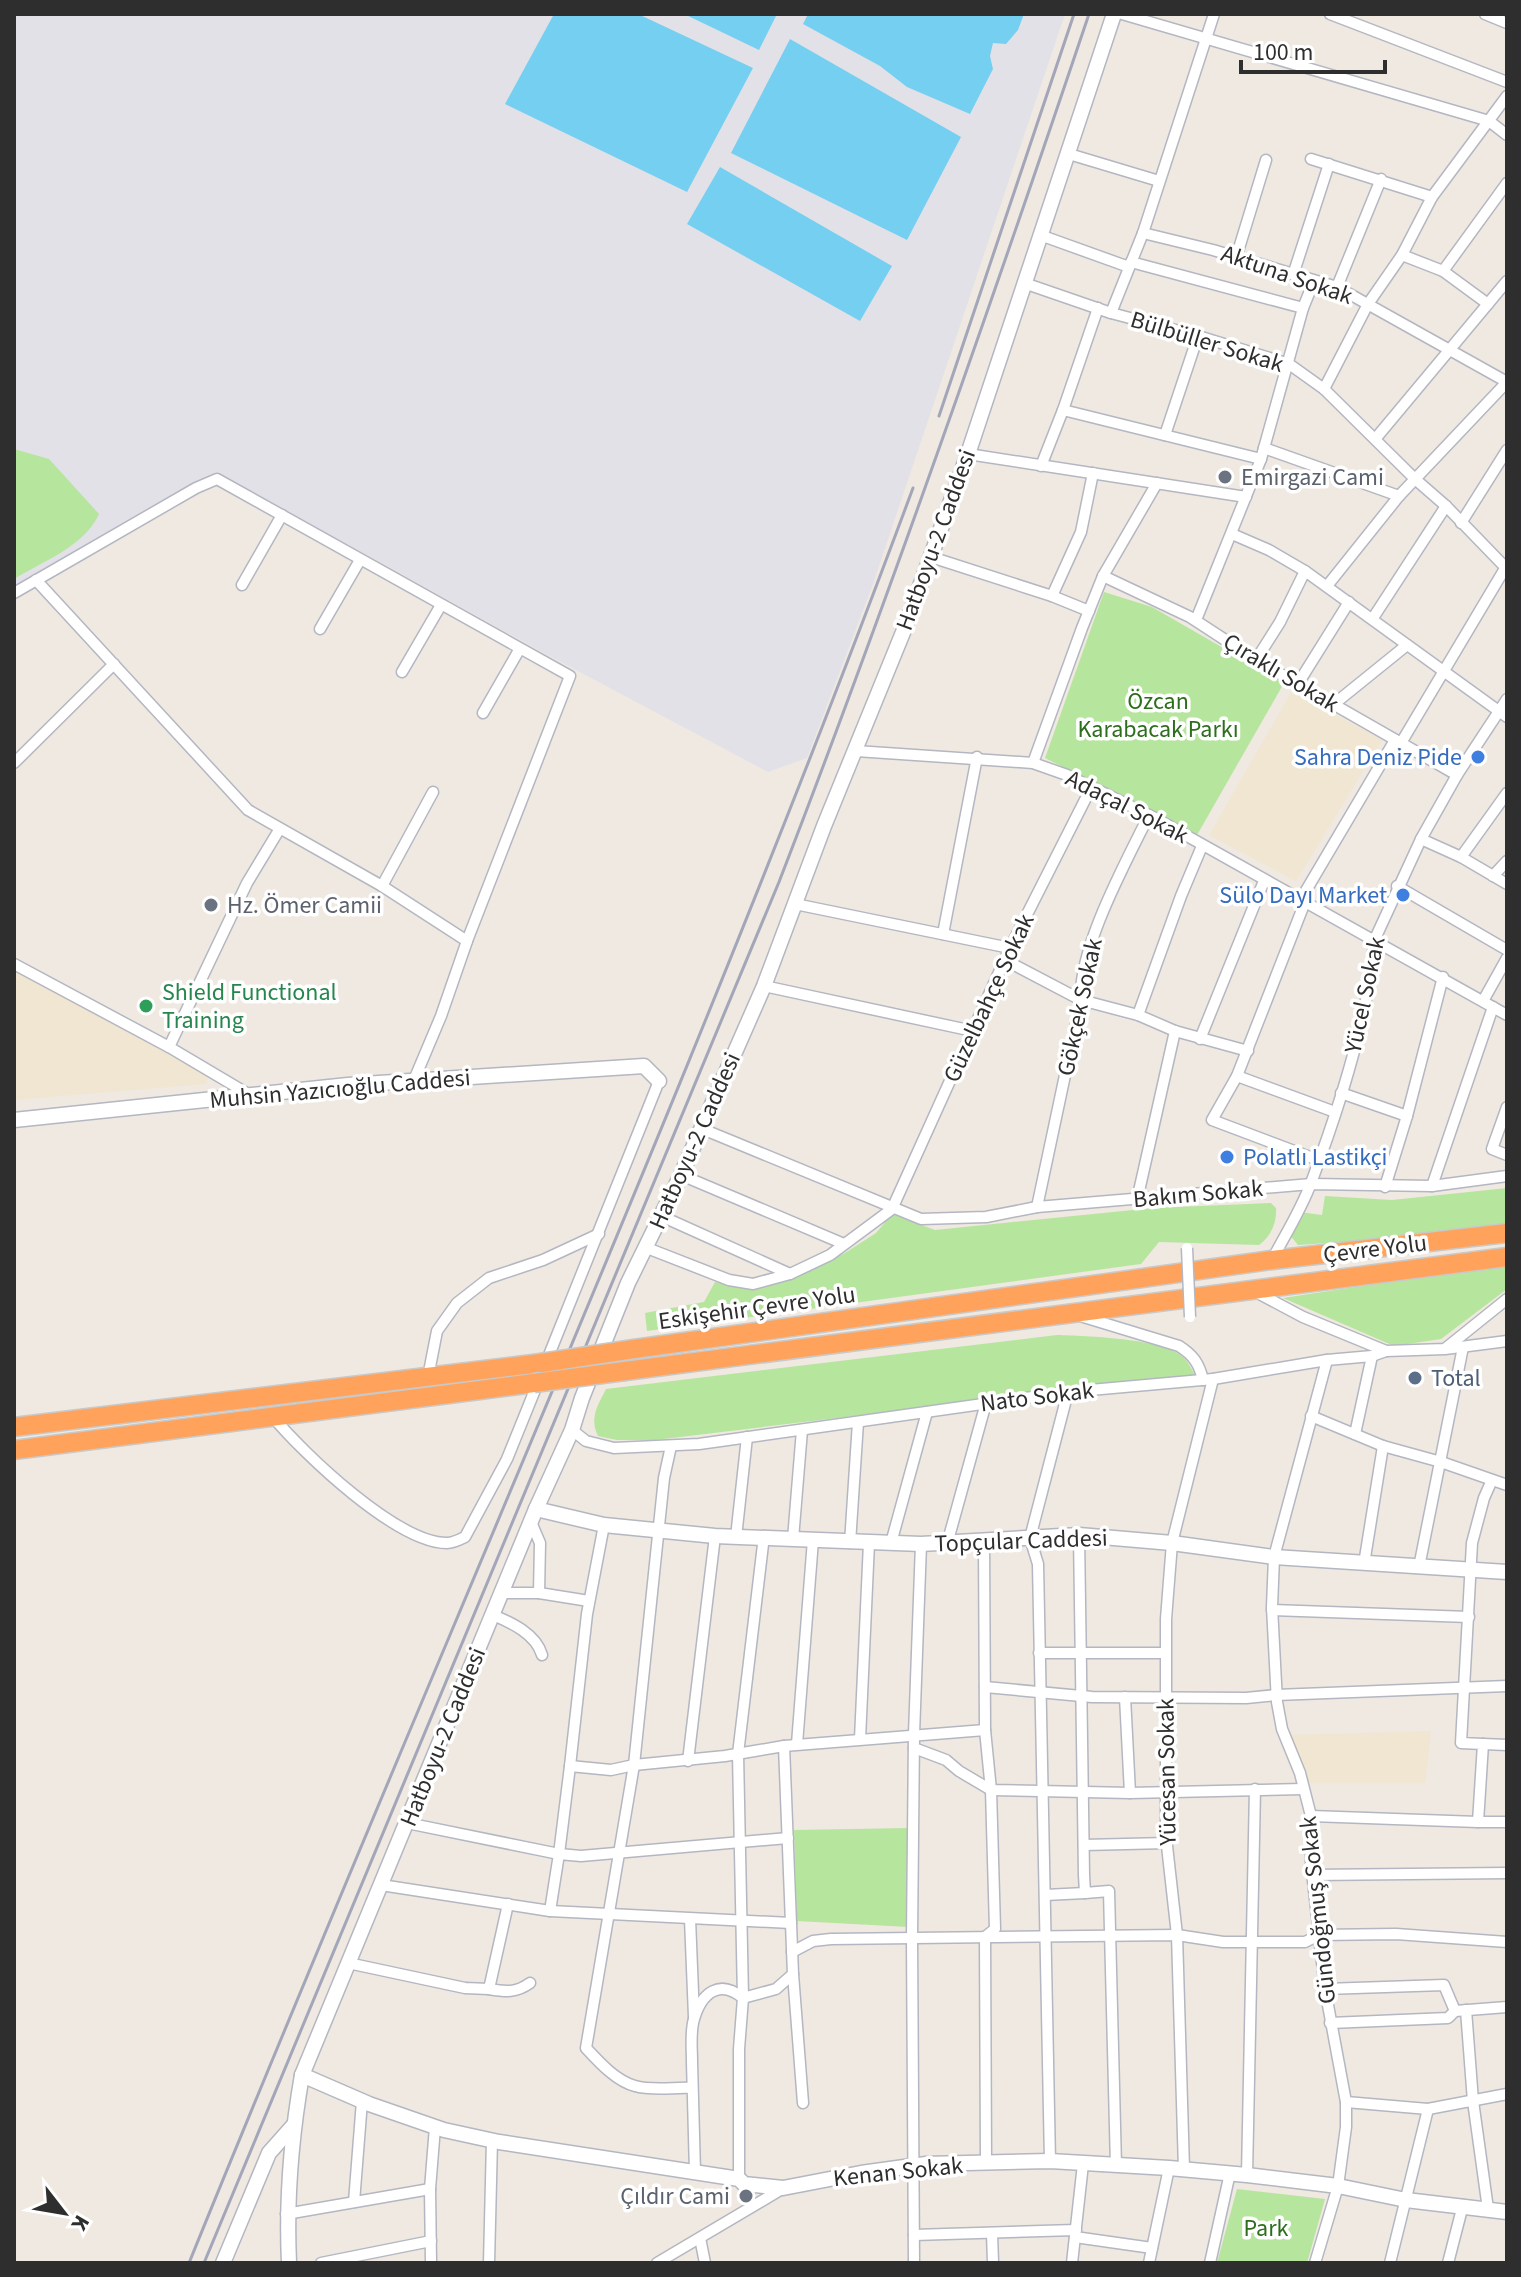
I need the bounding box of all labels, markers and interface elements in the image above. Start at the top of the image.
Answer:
scale bar [1241,24,1385,74]
text: 100 m [1253,35,1313,70]
street label: Aktuna Sokak [1217,236,1358,314]
street label: Bülbüller Sokak [1126,302,1288,382]
street label: Hatboyu-2 Caddesi [887,445,985,635]
place label: Emirgazi Cami [1241,460,1384,495]
marker: Emirgazi Cami [1216,468,1234,486]
street label: Çıraklı Sokak [1216,625,1346,721]
park label: Özcan Karabacak Parkı [1077,684,1239,747]
place label: Sahra Deniz Pide [1294,740,1462,775]
marker: Sahra Deniz Pide [1469,748,1487,766]
street label: Adaçal Sokak [1060,761,1195,853]
place label: Sülo Dayı Market [1219,878,1387,913]
marker: Sülo Dayı Market [1394,886,1412,904]
place label: Hz. Ömer Camii [227,888,382,923]
marker: Hz. Ömer Camii [202,896,220,914]
street label: Güzelbahçe Sokak [935,908,1043,1088]
street label: Yücel Sokak [1335,933,1394,1058]
street label: Gökçek Sokak [1048,935,1112,1079]
place label: Shield Functional Training [162,975,337,1038]
marker: Shield Functional Training [137,997,155,1015]
street label: Hatboyu-2 Caddesi [640,1047,750,1235]
street label: Muhsin Yazıcıoğlu Caddesi [208,1060,472,1118]
place label: Polatlı Lastikçi [1243,1140,1388,1175]
marker: Polatlı Lastikçi [1218,1148,1236,1166]
street label: Bakım Sokak [1132,1171,1264,1217]
street label: Çevre Yolu [1321,1225,1429,1273]
street label: Eskişehir Çevre Yolu [656,1277,858,1339]
place label: Total [1431,1361,1481,1396]
marker: Total [1406,1369,1424,1387]
street label: Nato Sokak [978,1373,1096,1421]
street label: Topçular Caddesi [934,1520,1108,1562]
street label: Hatboyu-2 Caddesi [391,1642,495,1832]
street label: Yücesan Sokak [1148,1698,1186,1847]
street label: Gündoğmuş Sokak [1291,1814,1345,2006]
street label: Kenan Sokak [831,2148,965,2196]
north arrow [24,2173,104,2253]
place label: Çıldır Cami [620,2179,730,2214]
marker: Çıldır Cami [737,2187,755,2205]
text: K [63,2209,97,2237]
park label: Park [1244,2211,1289,2246]

